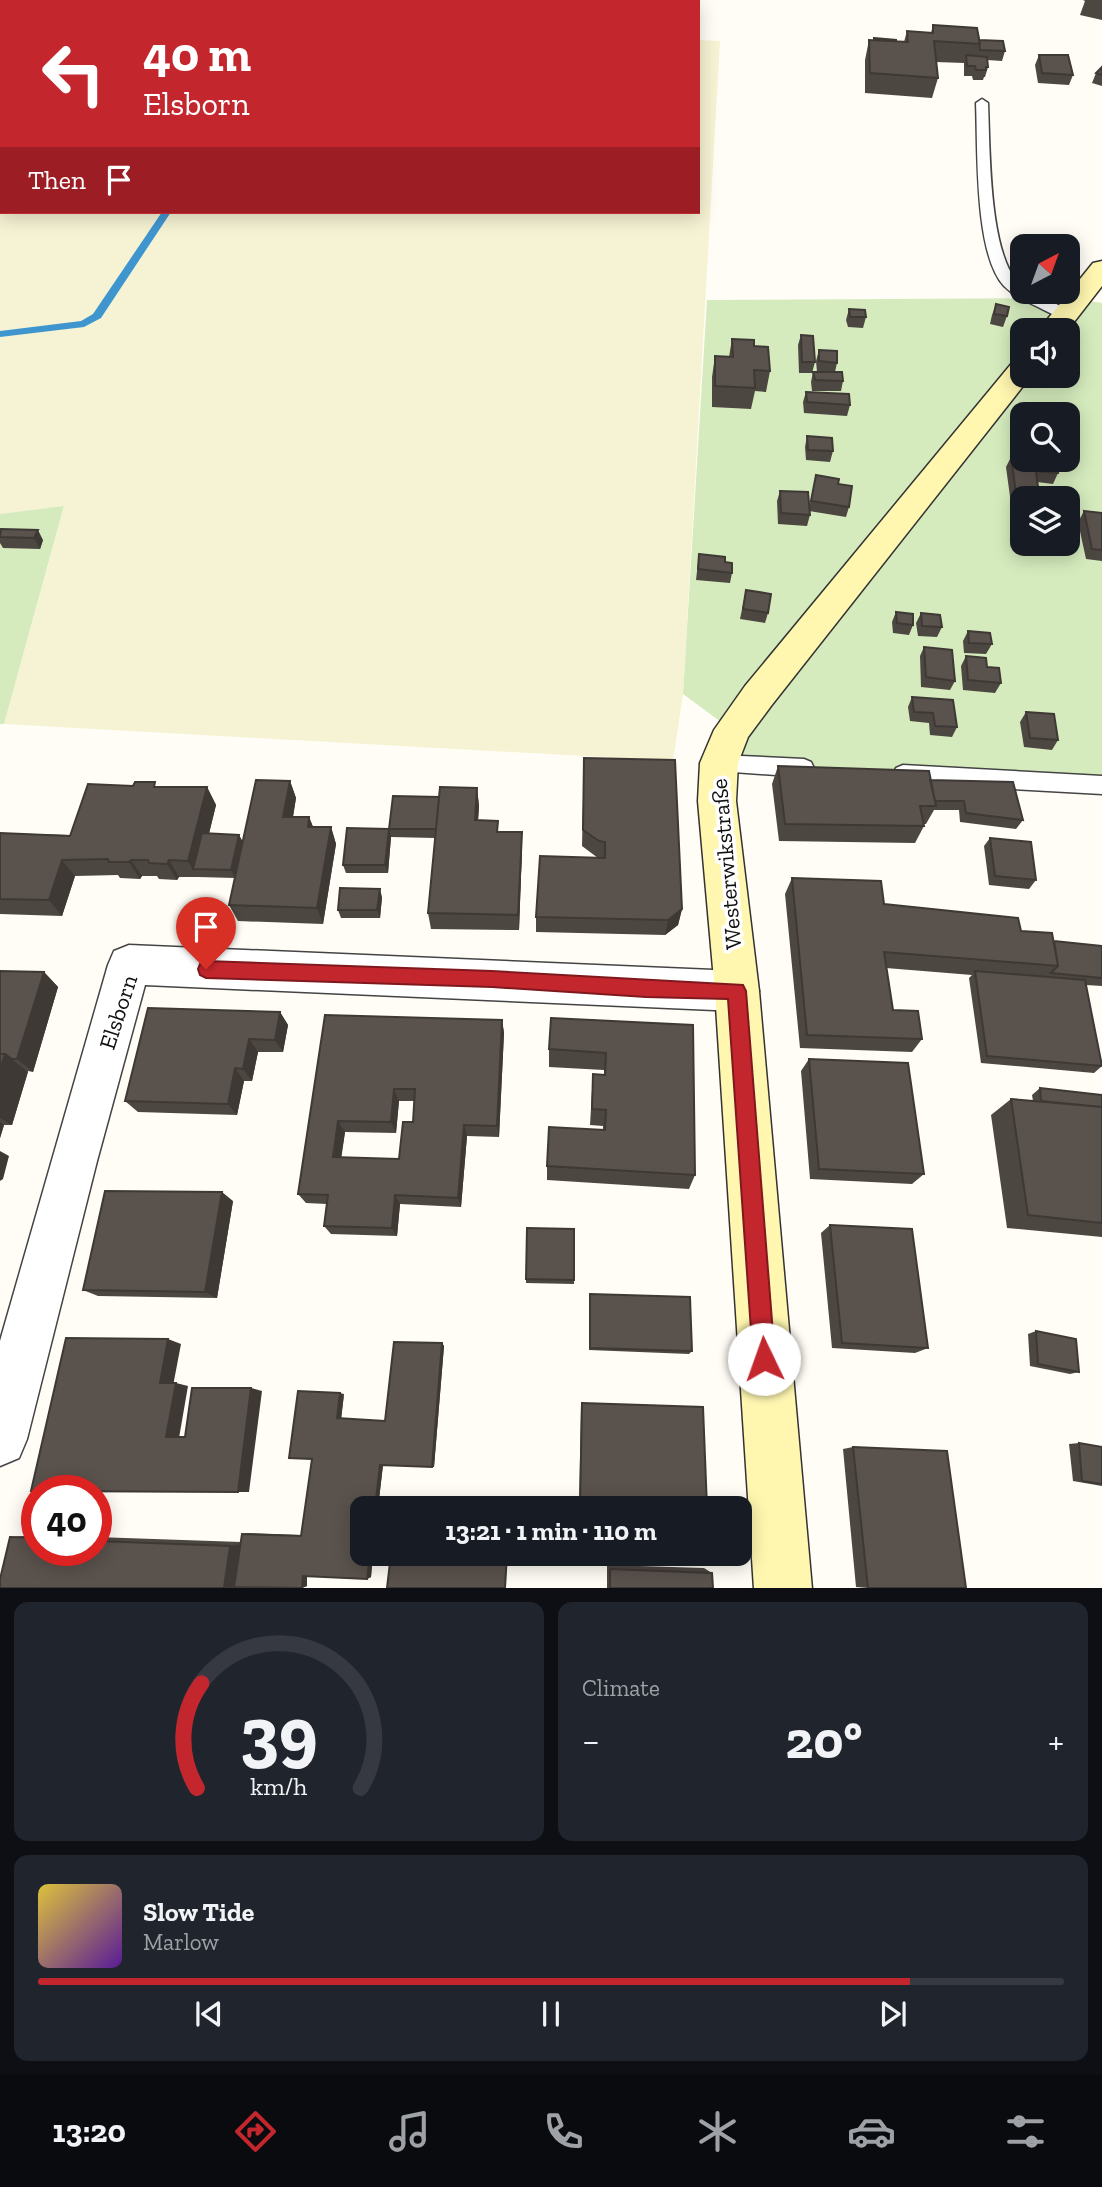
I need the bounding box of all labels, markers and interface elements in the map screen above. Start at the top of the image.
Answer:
text: 40 m [143,25,251,84]
icon: left [28,28,119,119]
text: Elsborn [143,85,250,123]
icon: arrive [100,161,138,199]
text: Then [28,164,86,196]
north arrow [1010,234,1080,304]
map controls [1010,234,1080,556]
button: sound [1010,318,1080,388]
button: search [1010,402,1080,472]
button: layers [1010,486,1080,556]
street label: Westerwikstraße [705,777,747,951]
pin [176,897,236,969]
icon: arrive [187,908,225,946]
street label: Elsborn [93,971,143,1053]
position arrow [727,1322,801,1396]
speed limit sign: 40 [21,1475,112,1566]
text: 13:21 · 1 min · 110 m [445,1515,657,1547]
text: Climate [582,1674,660,1702]
text: 39 [240,1689,318,1777]
text: 20° [786,1709,862,1771]
text: − [582,1718,600,1764]
text: + [1048,1718,1064,1764]
text: km/h [250,1770,308,1800]
text: Slow Tide [143,1896,254,1928]
text: Marlow [143,1928,219,1956]
icon: previous [190,1995,228,2033]
icon: pause [532,1995,570,2033]
icon: next [874,1995,912,2033]
icon: directions [231,2107,280,2156]
icon: music [385,2107,434,2156]
icon: phone [539,2107,588,2156]
icon: climate [693,2107,742,2156]
icon: car [847,2107,896,2156]
icon: filters [1001,2107,1050,2156]
text: 13:20 [52,2112,126,2150]

